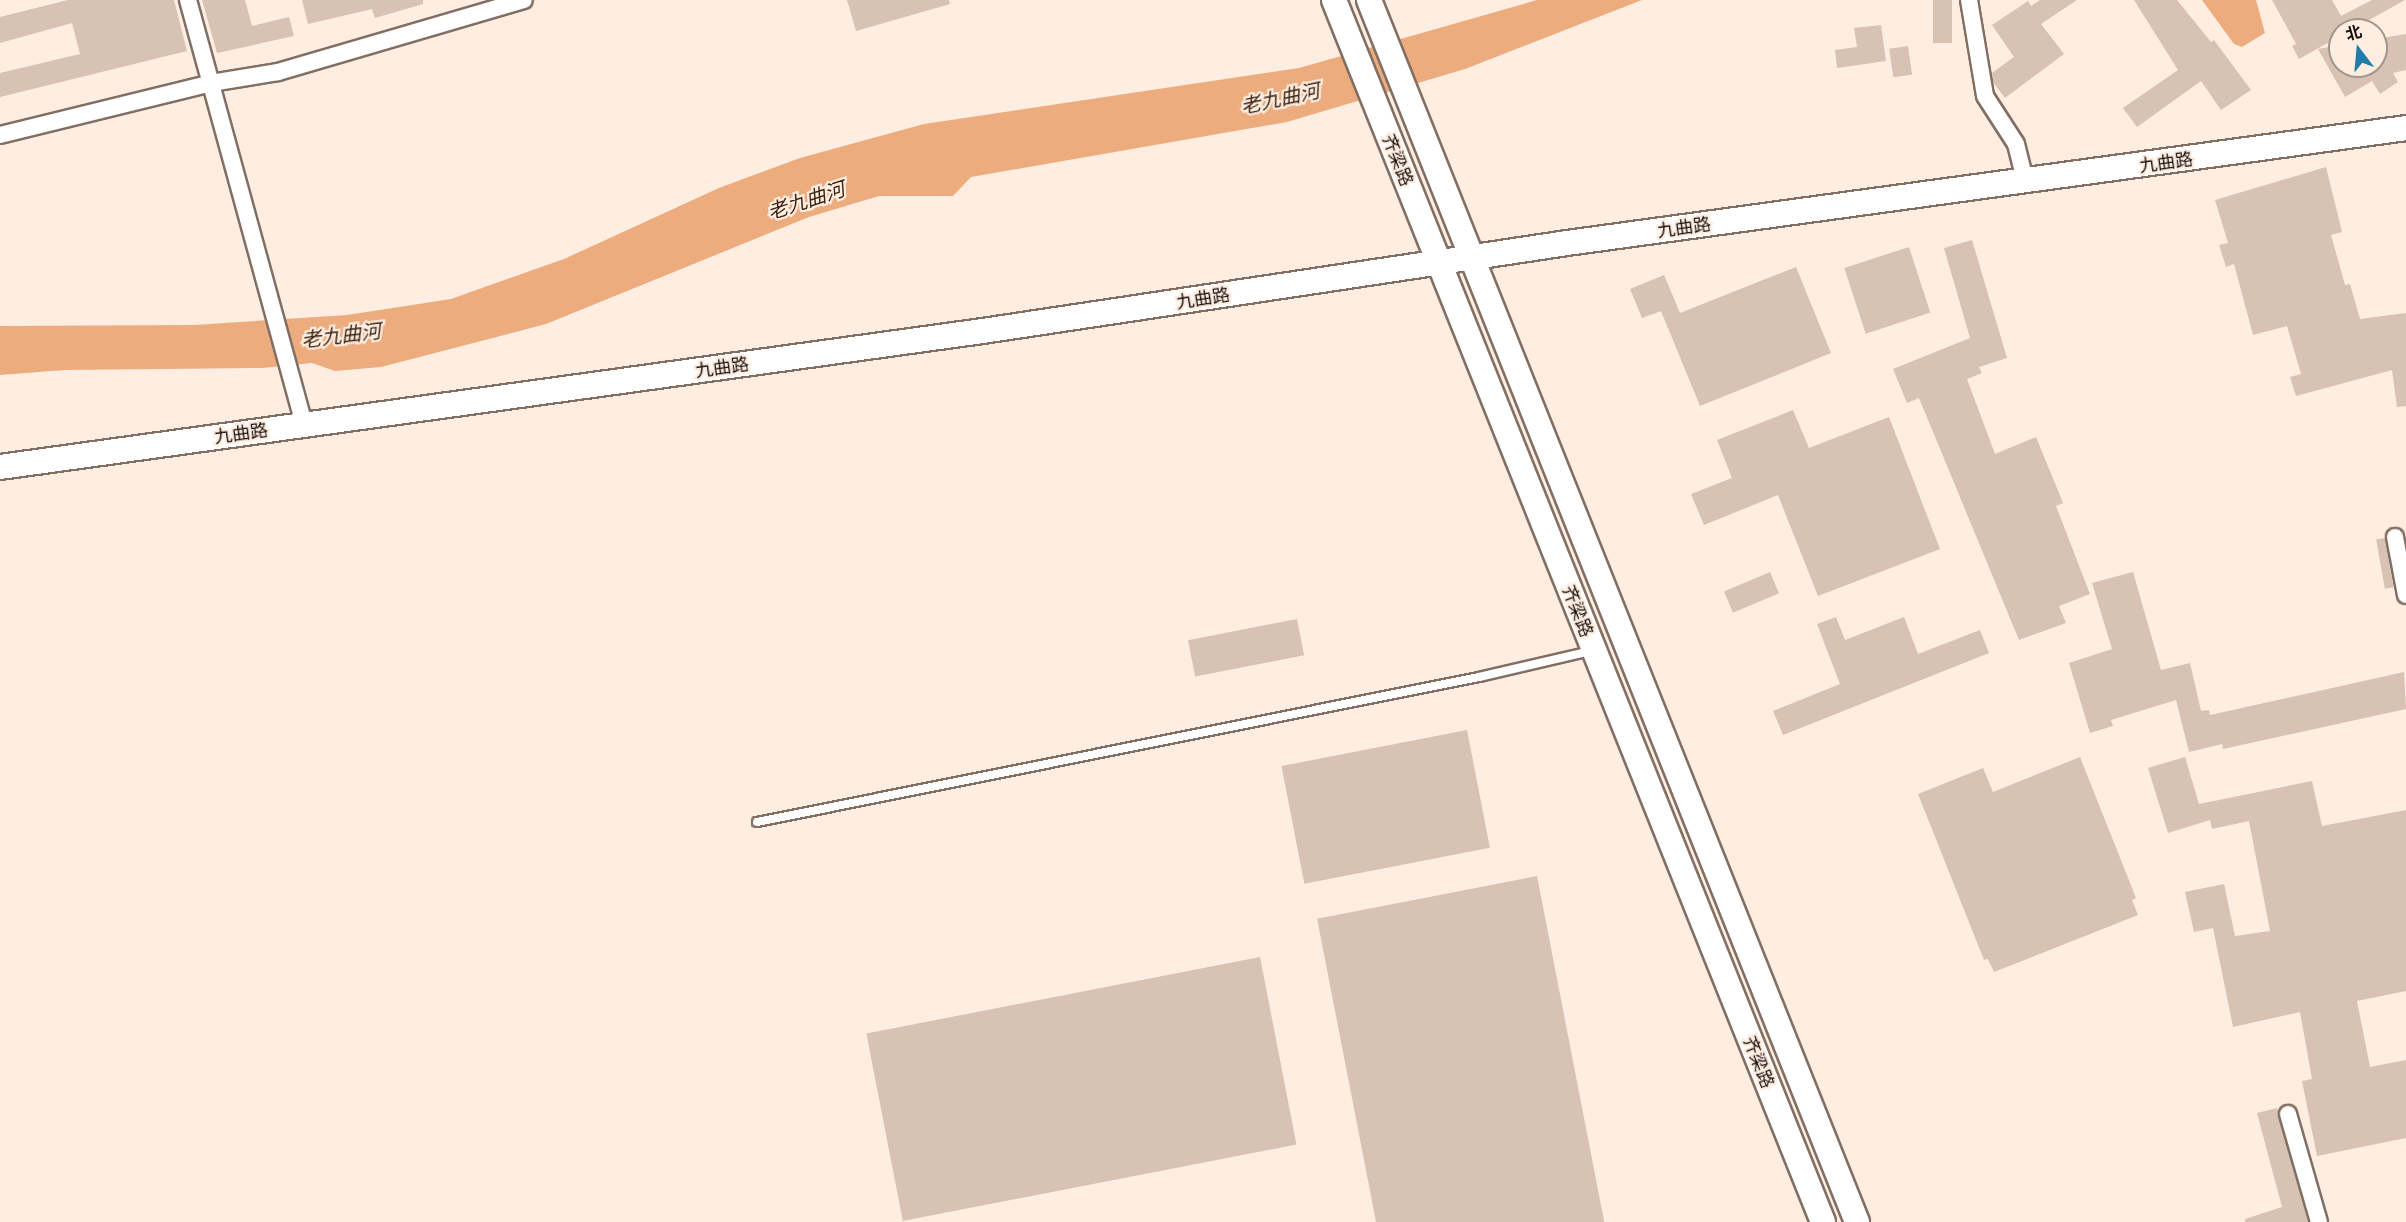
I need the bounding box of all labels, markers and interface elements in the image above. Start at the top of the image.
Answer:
north arrow [2328,18,2388,78]
text: 北 [2343,21,2364,43]
water label: 老九曲河 [1238,78,1322,118]
street label: 齐梁路 [1378,131,1418,189]
street label: 九曲路 [2138,148,2194,176]
water label: 老九曲河 [764,176,848,224]
street label: 九曲路 [1656,213,1712,241]
street label: 九曲路 [1175,283,1231,313]
water label: 老九曲河 [300,318,382,352]
street label: 九曲路 [694,353,750,381]
street label: 九曲路 [213,419,269,447]
street label: 齐梁路 [1558,582,1598,640]
street label: 齐梁路 [1739,1033,1779,1091]

